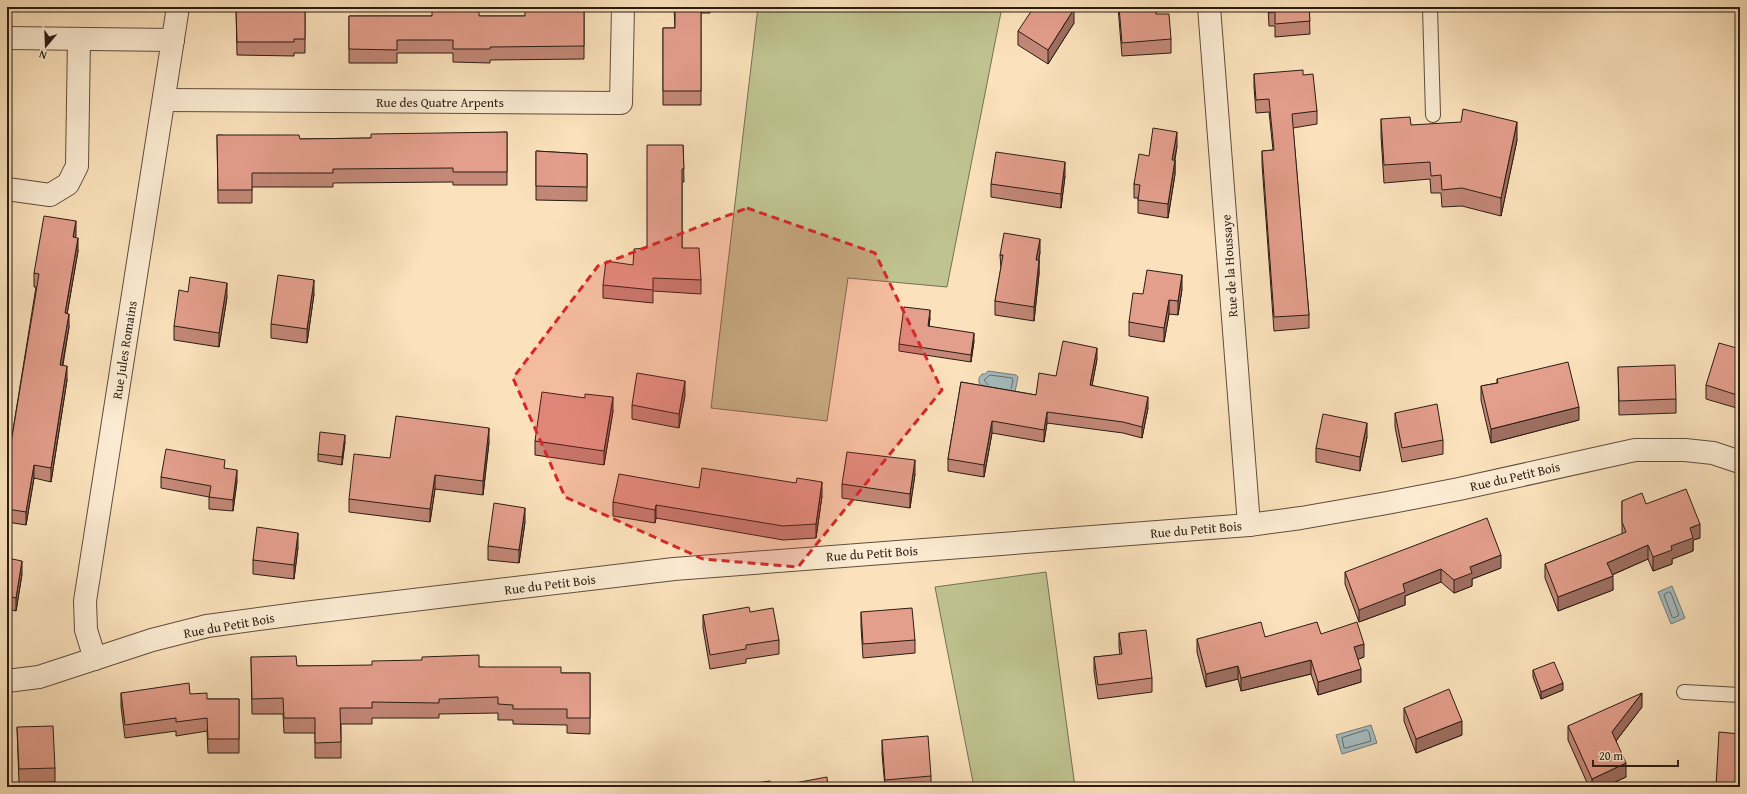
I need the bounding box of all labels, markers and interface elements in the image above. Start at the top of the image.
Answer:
north arrow [26,26,66,66]
text: N [36,46,49,64]
street label: Rue des Quatre Arpents [376,93,504,112]
street label: Rue de la Houssaye [1216,214,1243,318]
street label: Rue Jules Romains [107,300,142,401]
street label: Rue du Petit Bois [1468,457,1562,496]
street label: Rue du Petit Bois [1149,516,1243,543]
street label: Rue du Petit Bois [826,541,919,566]
street label: Rue du Petit Bois [503,569,597,600]
street label: Rue du Petit Bois [182,608,276,643]
scale bar [1593,742,1678,768]
text: 20 m [1599,747,1623,764]

